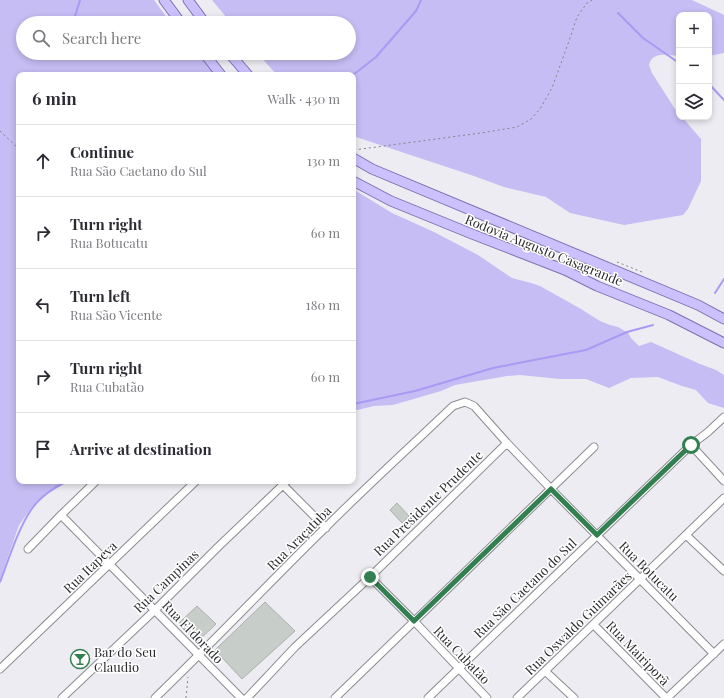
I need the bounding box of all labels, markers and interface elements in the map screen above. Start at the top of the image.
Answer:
map controls [676,12,712,120]
button: + [676,12,712,48]
search box [16,16,356,60]
icon: search [30,27,52,49]
text: Search here [62,28,141,48]
button: − [676,48,712,84]
button: layers [676,84,712,120]
text: 6 min [32,87,77,109]
text: Walk · 430 m [267,90,340,107]
text: Continue [70,142,134,162]
icon: ahead [32,150,54,172]
text: 130 m [307,152,340,169]
text: Rua São Caetano do Sul [70,162,207,179]
street label: Rodovia Augusto Casagrande [463,210,626,289]
text: Turn right [70,214,143,234]
icon: right [32,222,54,244]
text: 60 m [311,224,340,241]
text: Rua Botucatu [70,234,148,251]
text: Turn left [70,286,131,306]
icon: left [32,294,54,316]
text: 180 m [306,296,340,313]
text: Rua São Vicente [70,306,162,323]
text: Turn right [70,358,143,378]
icon: right [32,366,54,388]
text: 60 m [311,368,340,385]
text: Rua Cubatão [70,378,144,395]
route start [682,436,700,454]
icon: arrive [32,438,54,460]
text: Arrive at destination [70,439,212,459]
street label: Rua Presidente Prudente [370,446,486,559]
street label: Rua Araçatuba [263,501,335,573]
street label: Rua São Caetano do Sul [470,534,580,641]
street label: Rua Itapeva [59,537,120,596]
street label: Rua Botucatu [616,537,683,604]
street label: Rua Campinas [130,545,202,616]
street label: Rua Oswaldo Guimarães [521,567,635,678]
route end [361,568,379,586]
street label: Rua El'dorado [159,597,228,667]
street label: Rua Mairiporã [603,617,674,689]
street label: Rua Cubatão [431,622,494,687]
place label: Bar do Seu Claudio [94,643,157,675]
bar icon: Bar do Seu Claudio [69,648,91,670]

